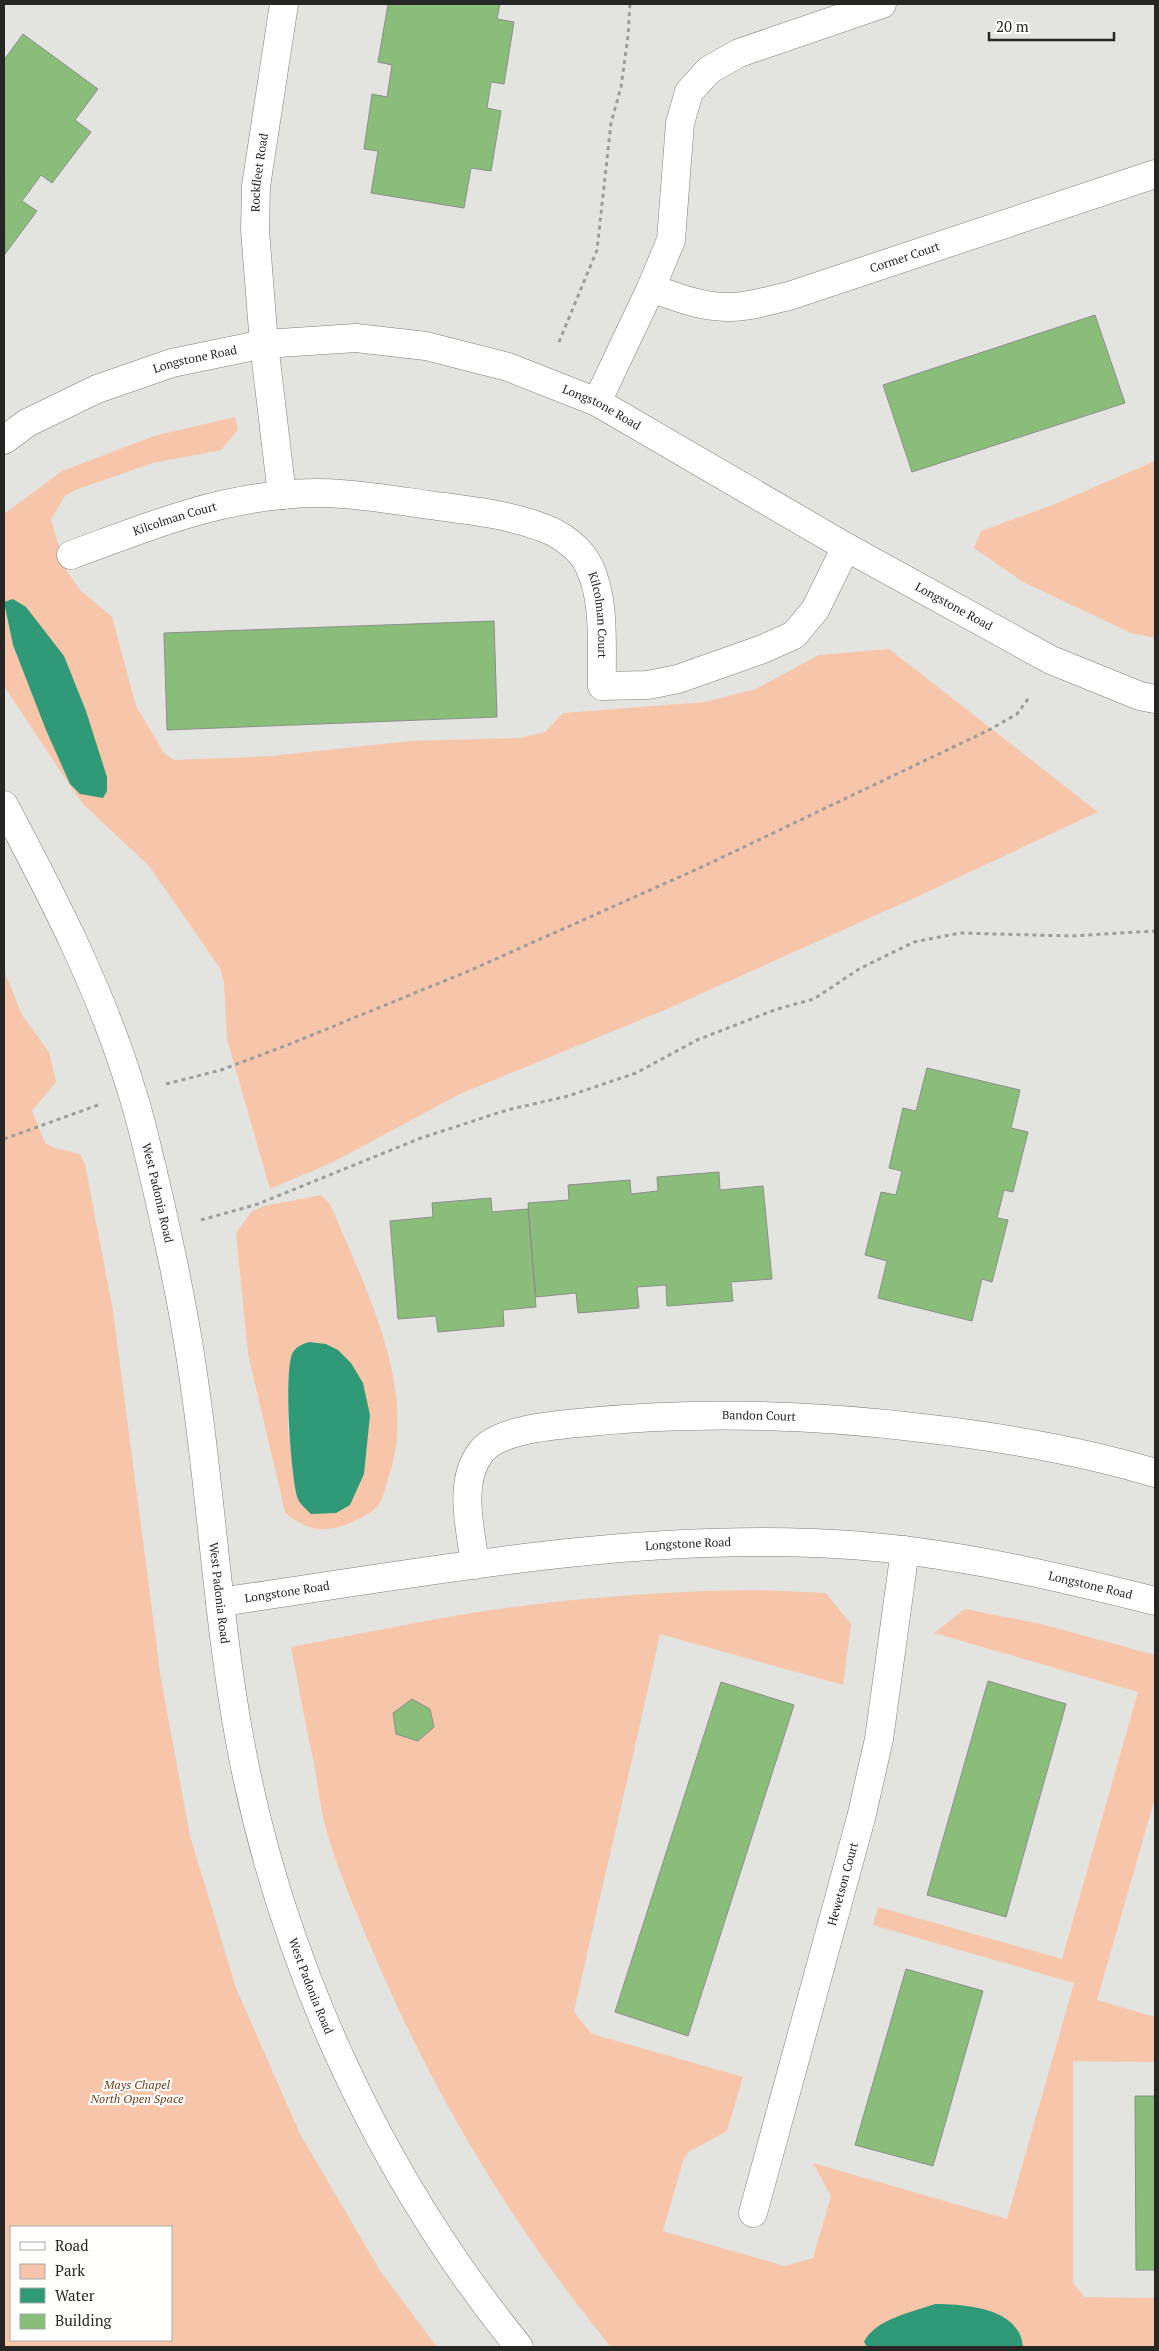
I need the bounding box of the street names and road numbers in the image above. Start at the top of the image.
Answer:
street label: Rockfleet Road [247,132,271,212]
street label: Cormer Court [868,238,942,276]
street label: Longstone Road [151,342,239,376]
street label: Longstone Road [560,381,644,433]
street label: Kilcolman Court [131,498,219,539]
street label: Kilcolman Court [585,570,610,659]
street label: Longstone Road [913,579,996,633]
street label: West Padonia Road [139,1141,177,1245]
street label: Bandon Court [722,1407,797,1424]
street label: Longstone Road [645,1534,732,1553]
street label: West Padonia Road [206,1541,233,1645]
street label: Longstone Road [1047,1568,1134,1602]
street label: Longstone Road [244,1578,331,1605]
street label: Hewetson Court [824,1840,861,1927]
street label: West Padonia Road [286,1936,337,2037]

